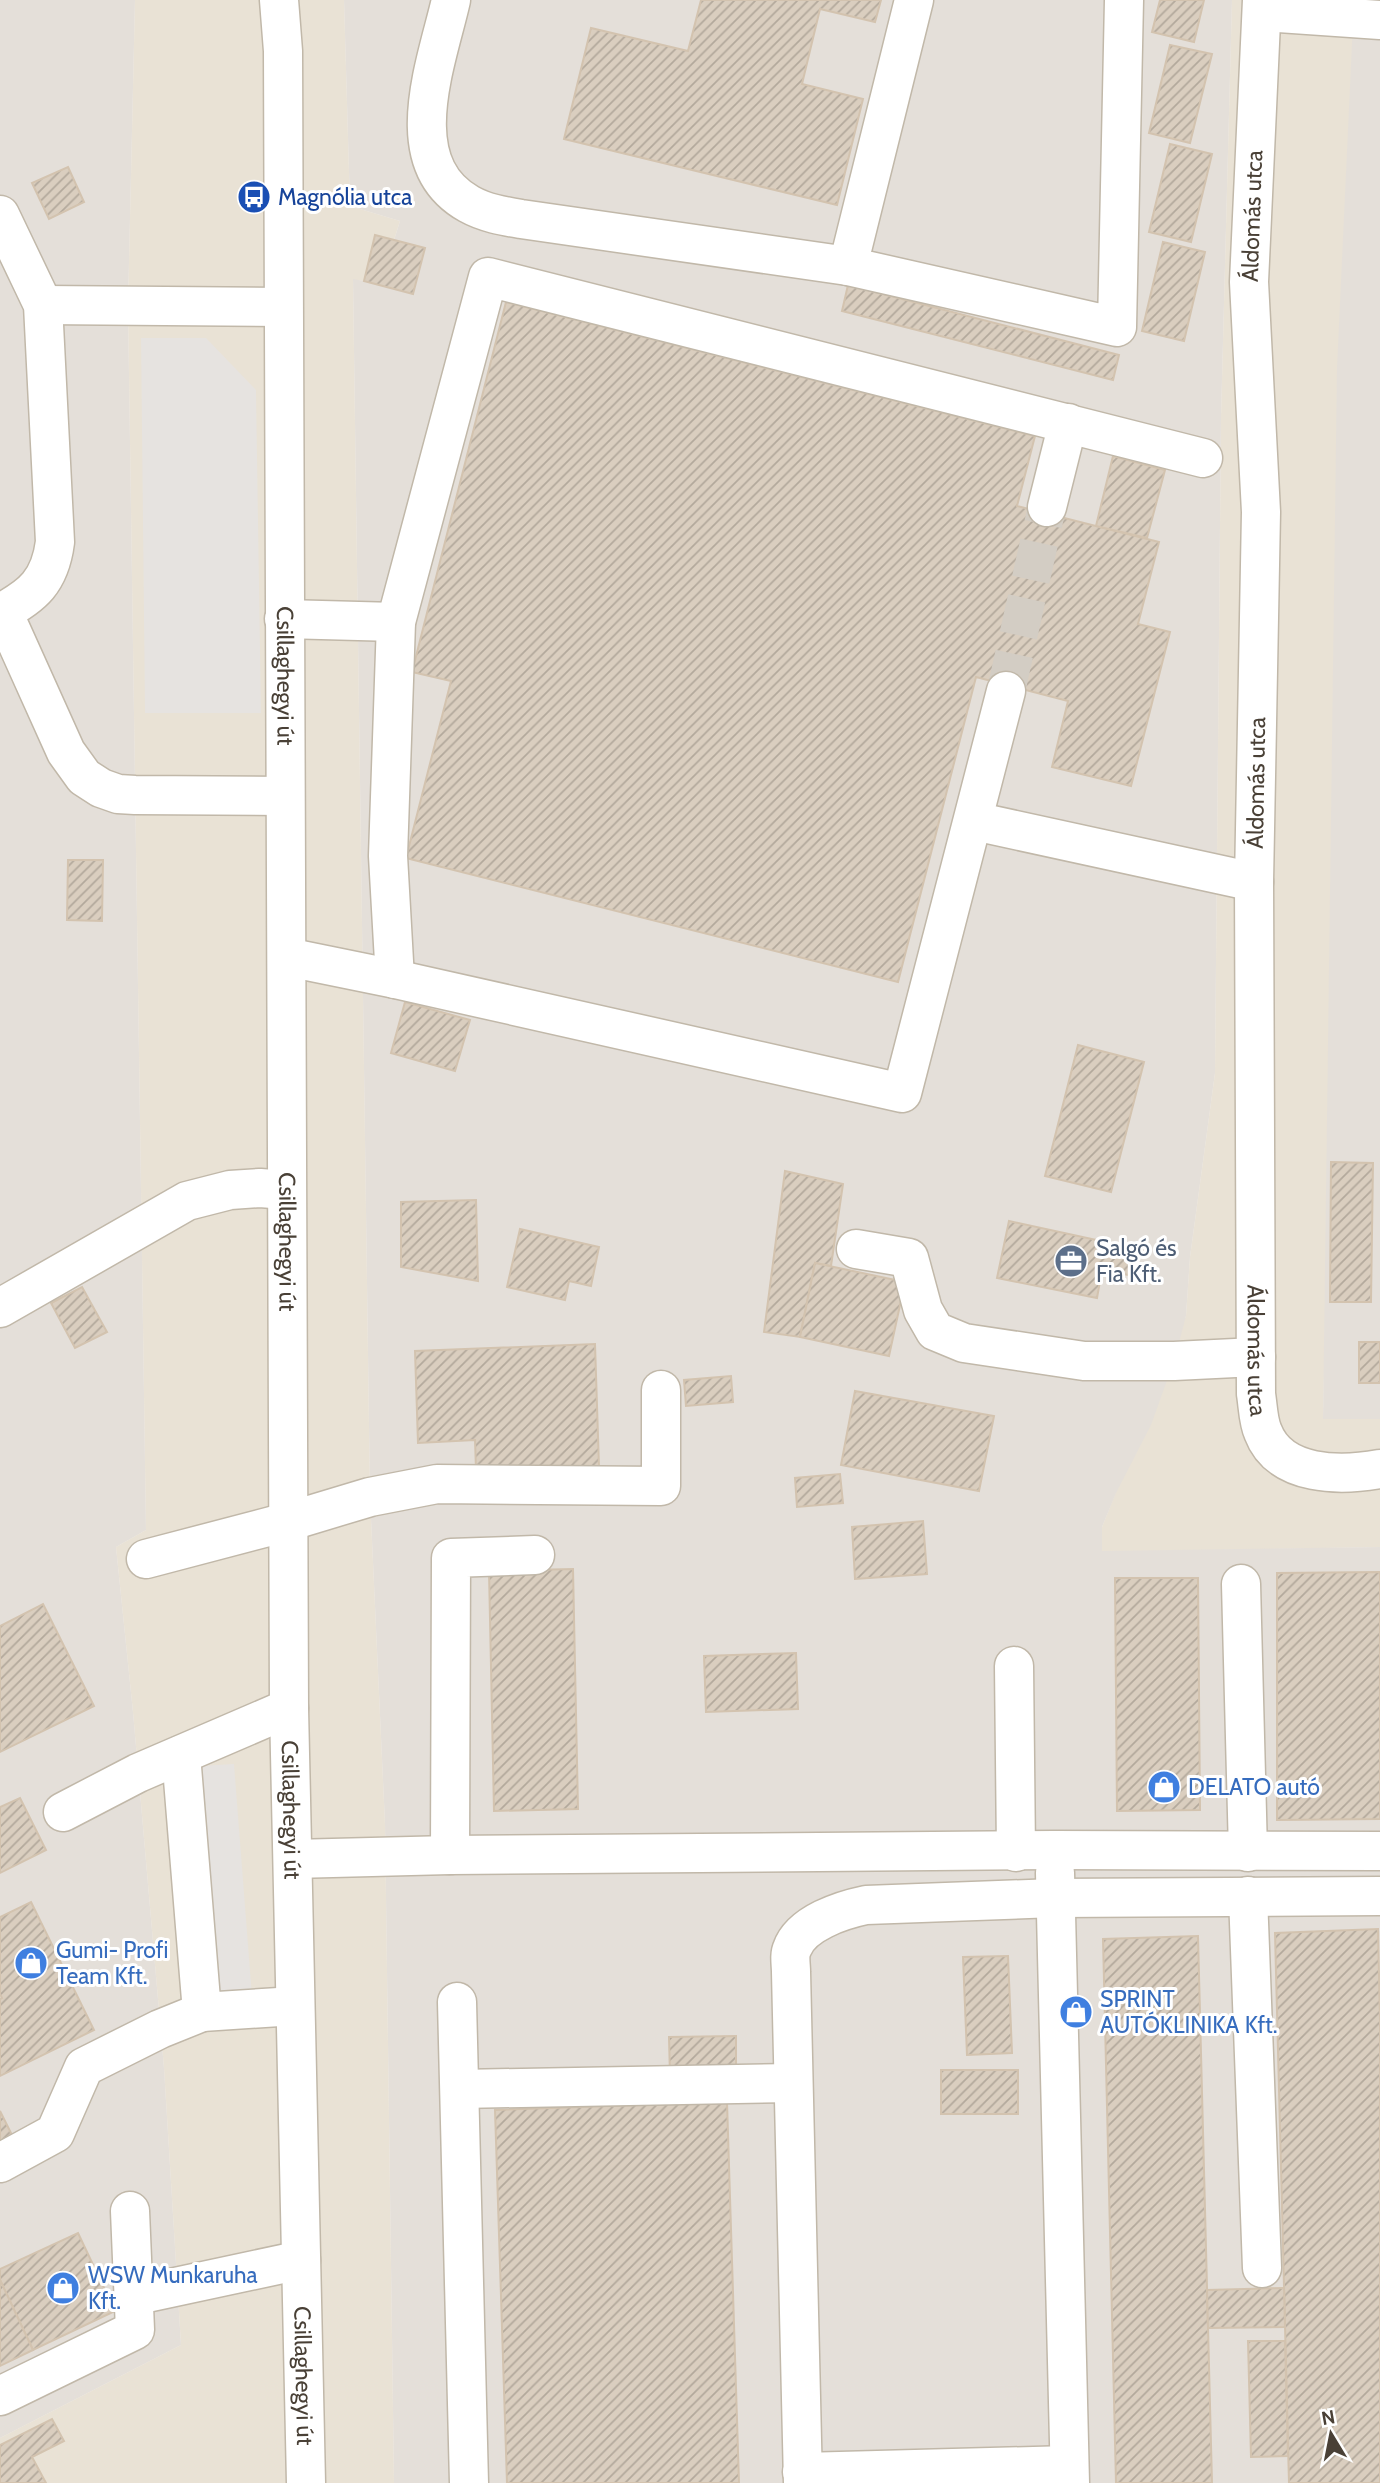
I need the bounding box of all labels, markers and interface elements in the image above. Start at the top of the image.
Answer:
street label: Áldomás utca [1235,150,1268,282]
bus stop icon: Magnólia utca [235,178,273,216]
place label: Magnólia utca [278,183,412,211]
street label: Csillaghegyi út [271,606,300,746]
street label: Áldomás utca [1240,717,1271,849]
street label: Csillaghegyi út [273,1172,302,1312]
place label: Salgó és Fia Kft. [1096,1234,1176,1288]
office icon: Salgó és Fia Kft. [1052,1242,1090,1280]
street label: Áldomás utca [1242,1284,1273,1418]
street label: Csillaghegyi út [276,1740,307,1880]
shop icon: DELATO autó [1145,1768,1183,1806]
place label: DELATO autó [1188,1773,1320,1801]
place label: Gumi- Profi Team Kft. [56,1936,168,1990]
shop icon: Gumi- Profi Team Kft. [12,1944,50,1982]
place label: SPRINT AUTÓKLINIKA Kft. [1100,1985,1278,2039]
shop icon: SPRINT AUTÓKLINIKA Kft. [1057,1993,1095,2031]
place label: WSW Munkaruha Kft. [88,2261,258,2315]
shop icon: WSW Munkaruha Kft. [44,2269,82,2307]
street label: Csillaghegyi út [288,2306,319,2446]
north arrow [1296,2399,1366,2469]
text: N [1320,2405,1337,2430]

